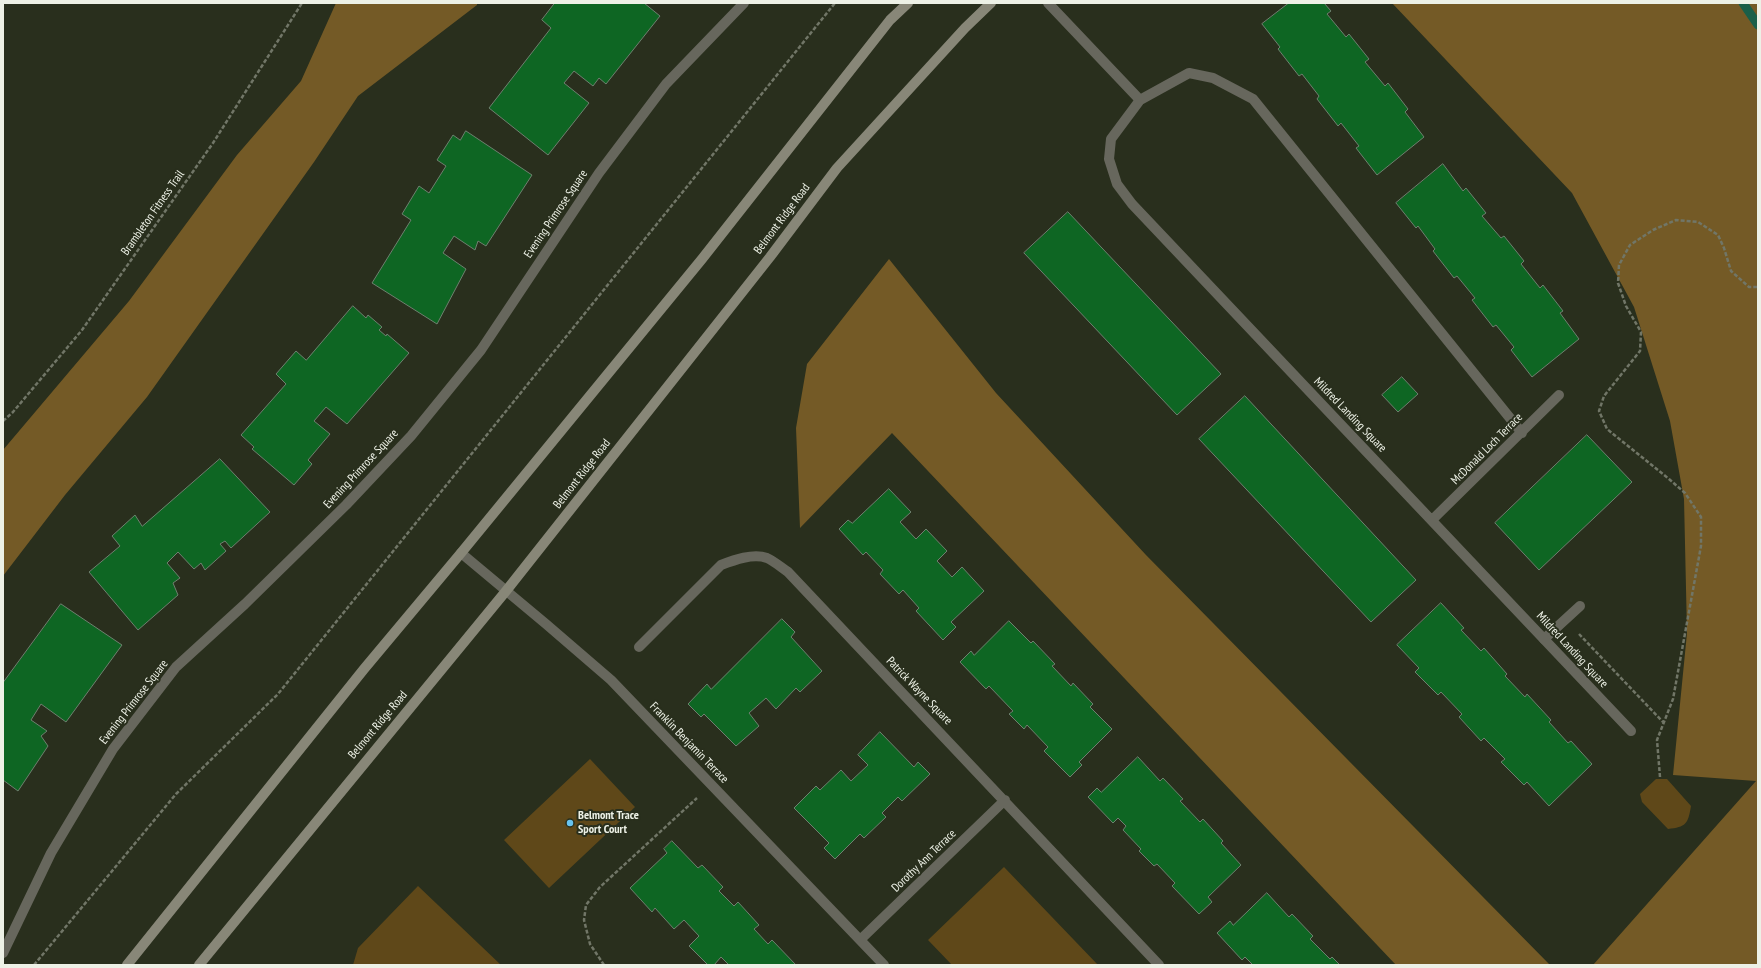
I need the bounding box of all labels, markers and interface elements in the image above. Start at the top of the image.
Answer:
street label: Evening Primrose Square [521,167,591,261]
street label: Brambleton Fitness Trail [118,168,188,258]
street label: Belmont Ridge Road [751,181,813,257]
street label: Mildred Landing Square [1311,375,1389,455]
street label: McDonald Loch Terrace [1448,410,1526,488]
street label: Evening Primrose Square [321,426,401,512]
street label: Belmont Ridge Road [550,436,614,512]
street label: Mildred Landing Square [1533,609,1611,691]
street label: Patrick Wayne Square [883,654,955,728]
street label: Evening Primrose Square [97,657,171,747]
street label: Belmont Ridge Road [345,688,411,762]
street label: Franklin Benjamin Terrace [647,699,731,787]
place label: Belmont Trace Sport Court [578,809,639,837]
marker: Belmont Trace Sport Court [565,818,575,828]
street label: Dorothy Ann Terrace [889,827,959,895]

